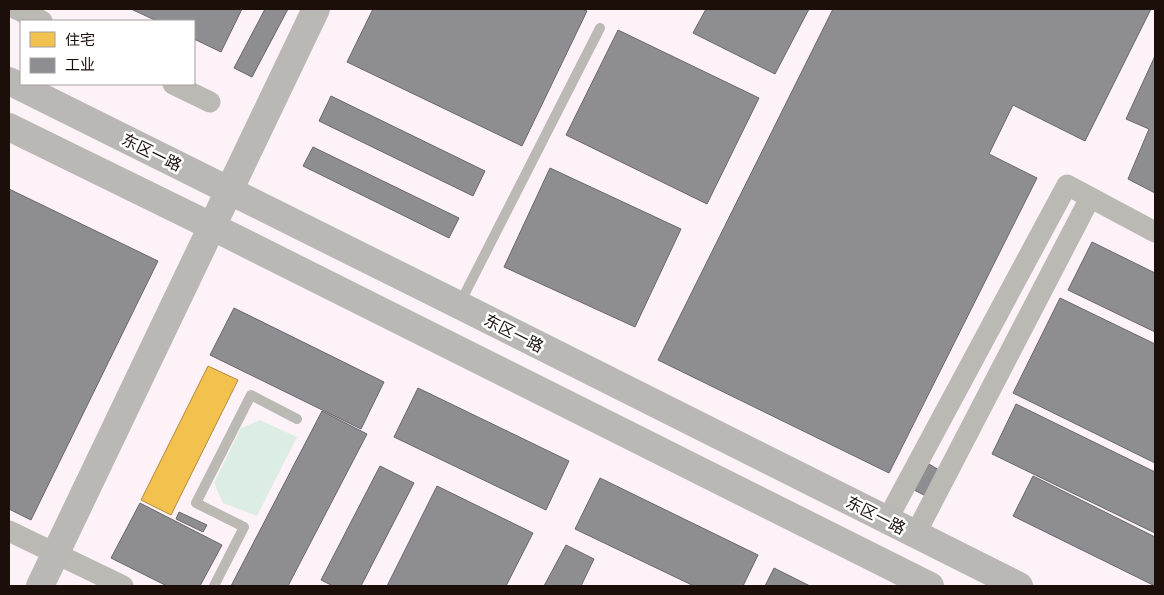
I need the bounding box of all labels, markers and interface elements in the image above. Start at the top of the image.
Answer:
legend [20,20,195,85]
text: 住宅 [65,30,95,49]
text: 工业 [65,55,95,74]
street label: 东区一路 [118,129,185,176]
street label: 东区一路 [480,310,547,357]
street label: 东区一路 [842,492,909,539]

